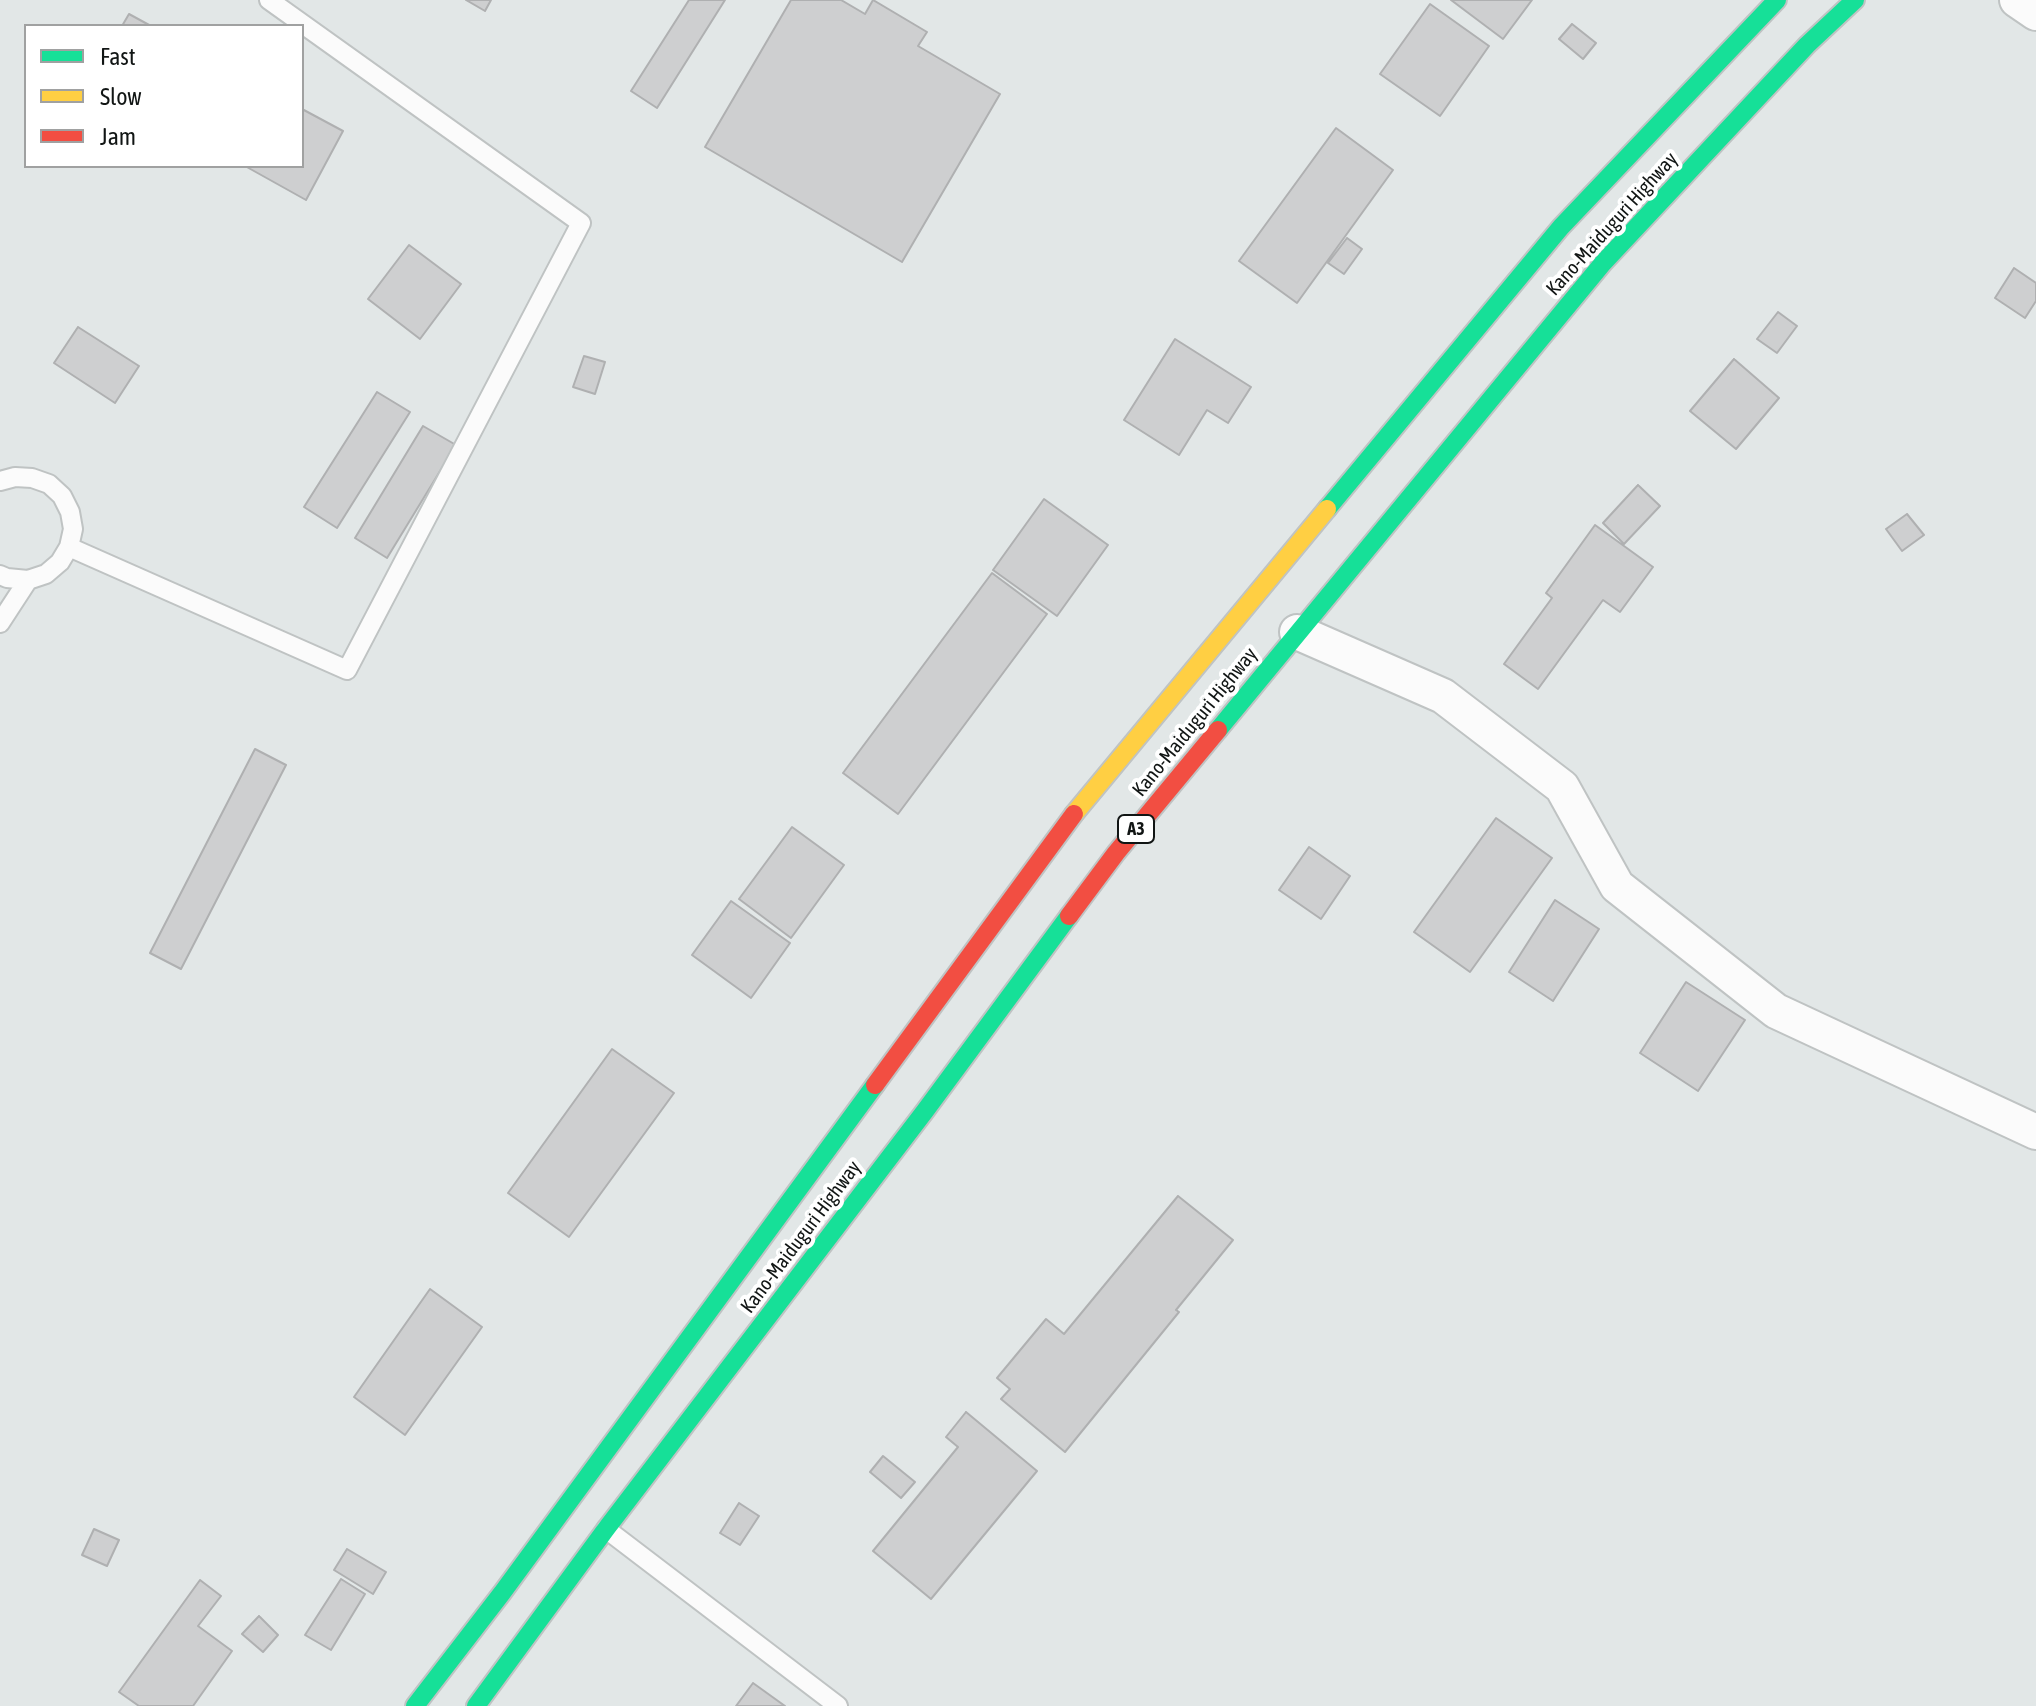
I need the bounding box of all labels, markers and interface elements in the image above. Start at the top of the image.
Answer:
legend [24,24,304,168]
text: Fast [100,43,136,70]
text: Slow [100,83,142,110]
text: Jam [100,123,136,150]
street label: Kano-Maiduguri Highway [1541,147,1683,301]
street label: Kano-Maiduguri Highway [1128,643,1262,801]
road number: A3 [1118,815,1154,843]
street label: Kano-Maiduguri Highway [736,1156,866,1318]

